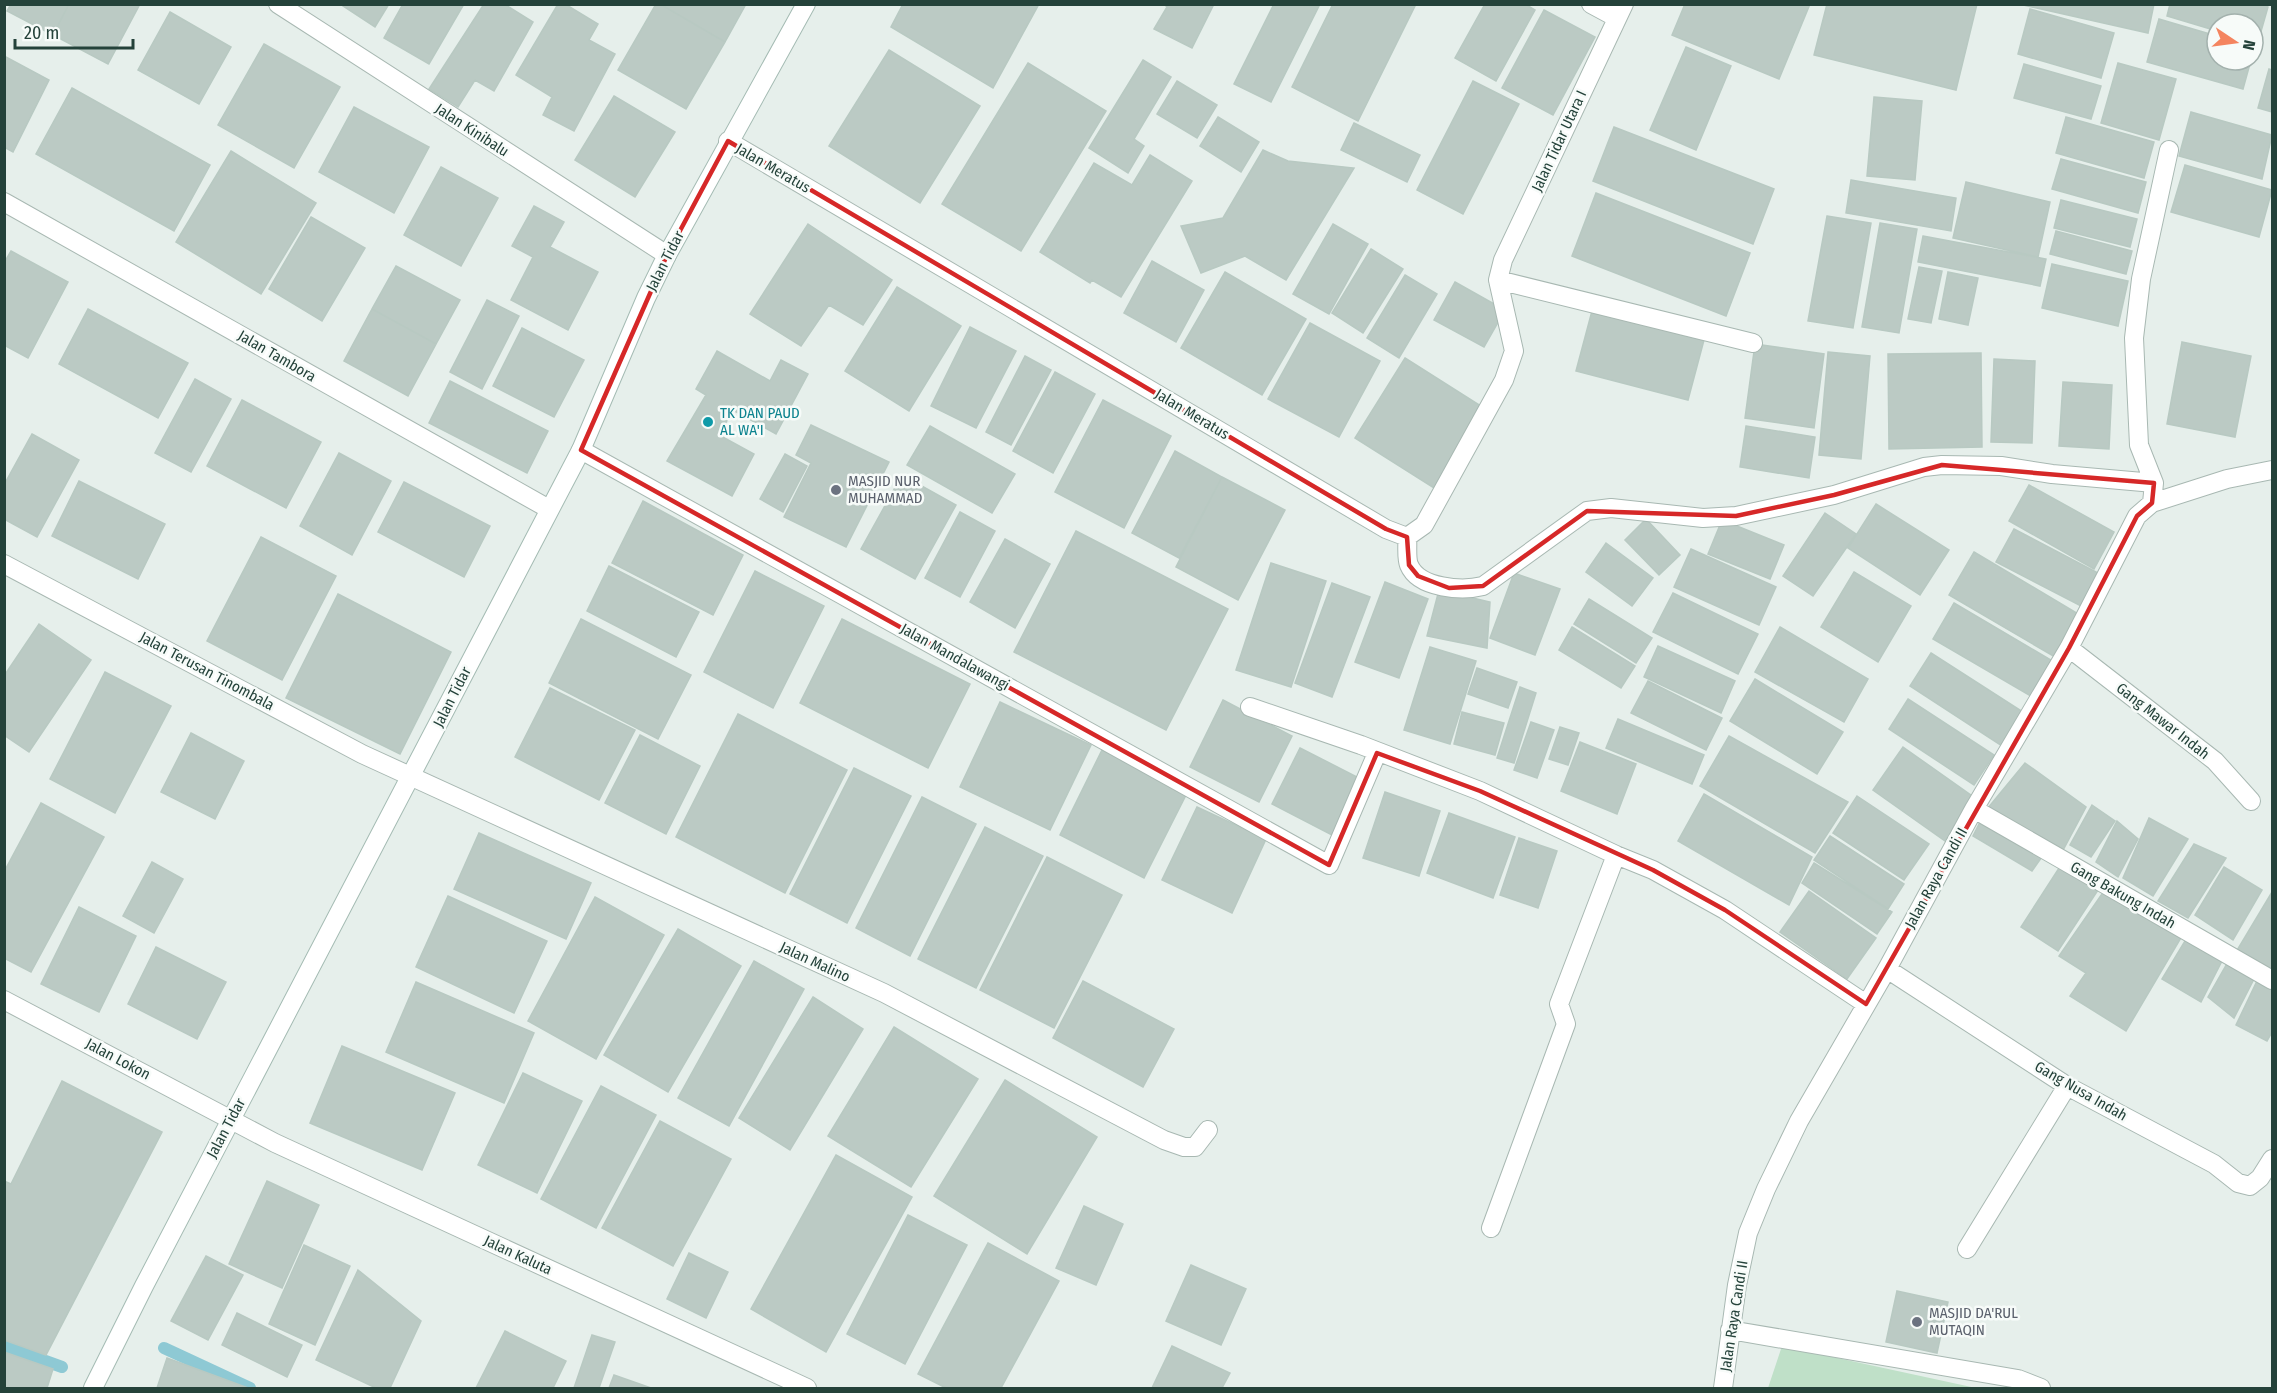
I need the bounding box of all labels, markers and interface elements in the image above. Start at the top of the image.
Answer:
scale bar [15,12,134,50]
north arrow [2205,12,2265,72]
text: 20 m [24,22,59,44]
text: N [2239,38,2259,52]
street label: Jalan Tidar Utara I [1528,88,1590,194]
street label: Jalan Kinibalu [432,100,512,160]
street label: Jalan Meratus [732,139,814,197]
street label: Jalan Tidar [642,227,688,294]
street label: Jalan Tambora [235,326,319,386]
street label: Jalan Meratus [1152,385,1232,443]
place label: TK DAN PAUD AL WA'I [720,404,800,439]
marker: TK DAN PAUD AL WA'I [701,415,715,429]
place label: MASJID NUR MUHAMMAD [848,472,922,507]
marker: MASJID NUR MUHAMMAD [829,483,843,497]
street label: Jalan Mandalawangi [897,620,1013,694]
street label: Jalan Terusan Tinombala [137,628,277,714]
street label: Jalan Tidar [429,663,475,730]
street label: Gang Mawar Indah [2113,679,2213,763]
street label: Jalan Raya Candi II [1901,824,1971,932]
street label: Gang Bakung Indah [2067,858,2179,932]
street label: Jalan Malino [777,938,853,986]
street label: Jalan Lokon [83,1034,153,1084]
street label: Gang Nusa Indah [2032,1057,2130,1125]
street label: Jalan Tidar [203,1094,250,1161]
street label: Jalan Kaluta [481,1231,555,1279]
street label: Jalan Raya Candi II [1716,1259,1752,1373]
place label: MASJID DA'RUL MUTAQIN [1929,1304,2018,1339]
marker: MASJID DA'RUL MUTAQIN [1910,1315,1924,1329]

